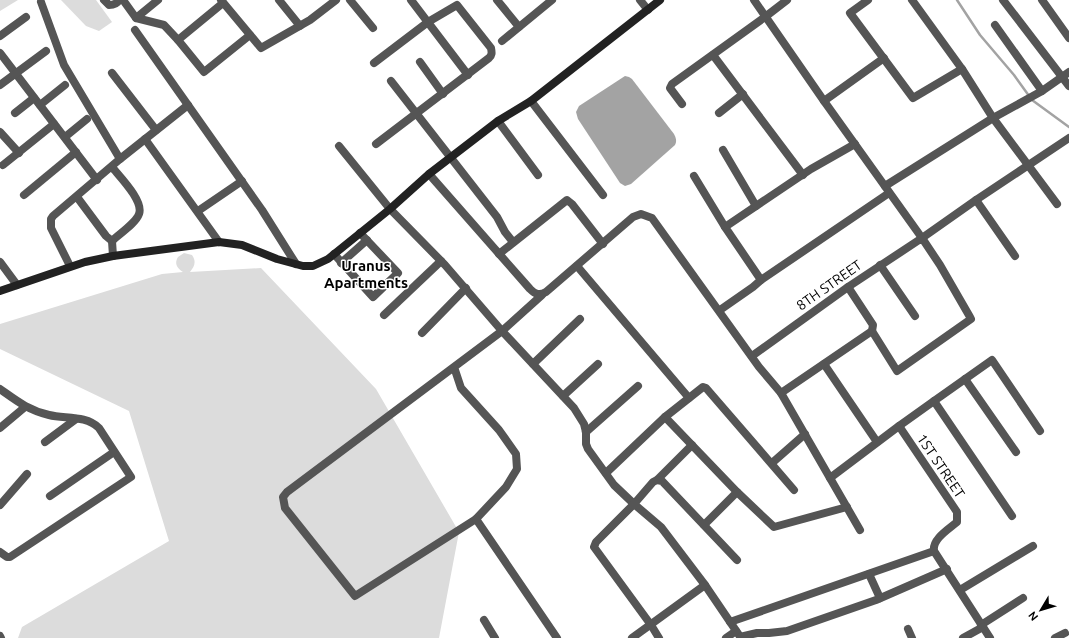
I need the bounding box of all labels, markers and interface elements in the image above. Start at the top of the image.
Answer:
district label: Uranus Apartments [324,257,408,291]
street label: 8TH STREET [793,257,865,313]
street label: 1ST STREET [914,431,968,501]
north arrow [1021,590,1061,630]
text: N [1026,609,1040,623]

